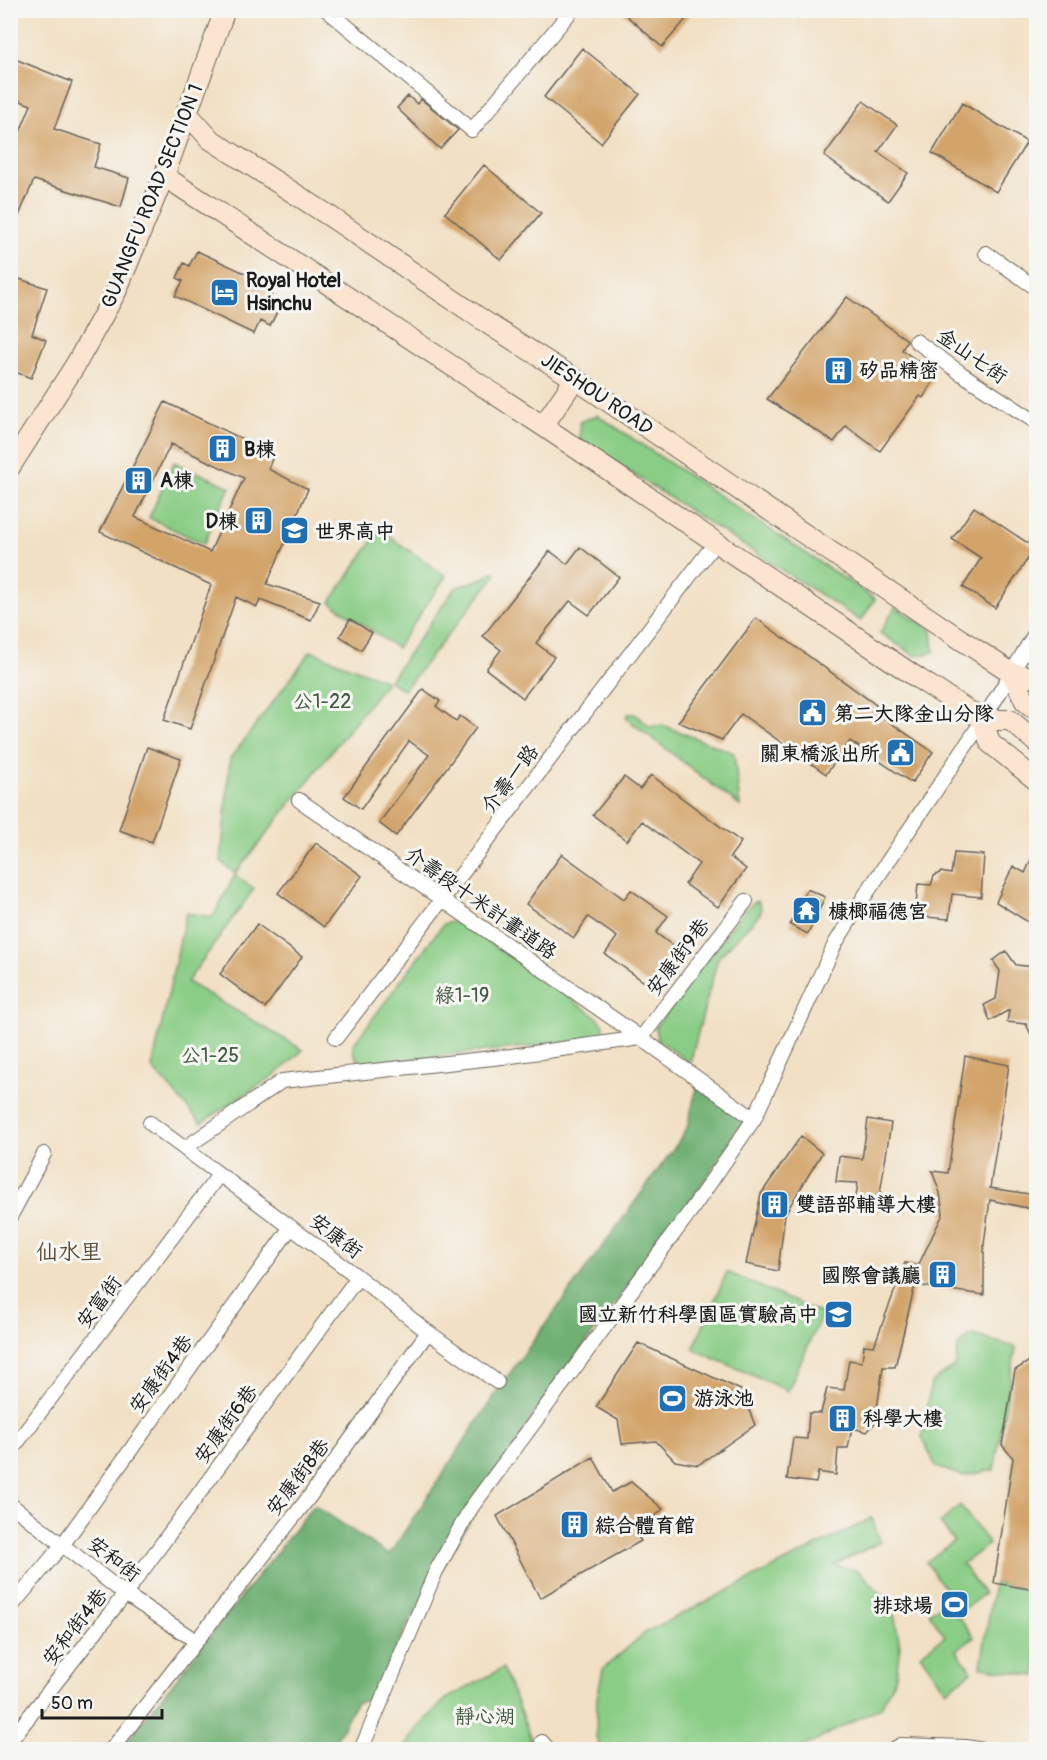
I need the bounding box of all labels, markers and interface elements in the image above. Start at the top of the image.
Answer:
street label: GUANGFU ROAD SECTION 1 [96,80,208,312]
place label: Royal Hotel Hsinchu [246,268,341,316]
hotel icon: Royal Hotel Hsinchu [209,276,241,308]
street label: 金山七街 [932,323,1012,389]
street label: JIESHOU ROAD [536,347,658,441]
building icon: 矽品精密 [822,354,854,386]
place label: 矽品精密 [859,358,939,383]
building icon: B棟 [207,433,239,465]
place label: B棟 [244,437,276,462]
building icon: A棟 [123,464,155,496]
place label: A棟 [160,468,194,493]
building icon: D棟 [243,505,275,537]
place label: D棟 [205,509,239,534]
school or university icon: 世界高中 [278,515,310,547]
place label: 世界高中 [315,519,395,544]
park label: 公1-22 [293,689,351,714]
public building icon: 第二大隊金山分隊 [797,697,829,729]
place label: 第二大隊金山分隊 [834,701,994,726]
public building icon: 關東橋派出所 [885,737,917,769]
street label: 介壽一路 [476,739,545,818]
place label: 關東橋派出所 [760,741,880,766]
street label: 介壽段十米計畫道路 [400,841,563,965]
temple icon: 槺榔福德宮 [791,895,823,927]
place label: 槺榔福德宮 [828,899,928,924]
street label: 安康街9巷 [641,913,716,1001]
park label: 綠1-19 [435,983,489,1008]
park label: 公1-25 [181,1043,239,1068]
building icon: 雙語部輔導大樓 [759,1188,791,1220]
place label: 雙語部輔導大樓 [796,1192,936,1217]
street label: 安康街 [305,1208,367,1264]
district label: 仙水里 [36,1238,102,1266]
building icon: 國際會議廳 [926,1259,958,1291]
place label: 國際會議廳 [821,1263,921,1288]
street label: 安富街 [71,1271,127,1333]
school or university icon: 國立新竹科學園區實驗高中 [823,1298,855,1330]
place label: 國立新竹科學園區實驗高中 [578,1302,818,1327]
street label: 安康街4巷 [124,1329,199,1418]
street label: 安康街6巷 [189,1379,264,1468]
sports icon: 游泳池 [657,1382,689,1414]
place label: 游泳池 [694,1386,754,1411]
building icon: 科學大樓 [826,1402,858,1434]
place label: 科學大樓 [863,1406,943,1431]
street label: 安康街8巷 [261,1433,336,1520]
building icon: 綜合體育館 [558,1509,590,1541]
place label: 綜合體育館 [595,1513,695,1538]
street label: 安和街 [83,1531,145,1587]
street label: 安和街4巷 [37,1582,114,1671]
sports icon: 排球場 [938,1589,970,1621]
place label: 排球場 [873,1593,933,1618]
scale bar [42,1682,162,1720]
text: 50 m [51,1692,93,1715]
park label: 靜心湖 [455,1704,515,1729]

